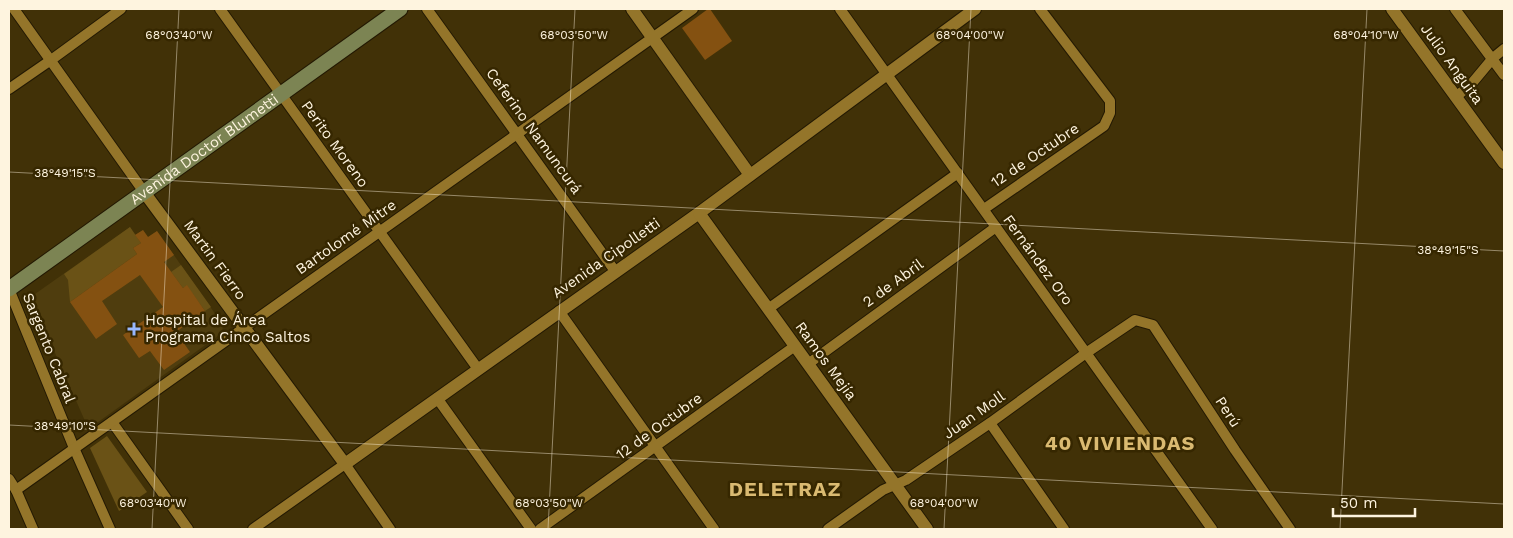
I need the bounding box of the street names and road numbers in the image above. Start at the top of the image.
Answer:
street label: Julio Anguita [1417,20,1487,108]
street label: Ceferino Namuncurá [482,65,586,198]
street label: Avenida Doctor Blumetti [126,90,282,209]
street label: Perito Moreno [298,97,372,191]
street label: 12 de Octubre [988,119,1082,191]
street label: Bartolomé Mitre [292,196,400,278]
street label: Fernández Oro [999,211,1077,309]
street label: Avenida Cipolletti [549,214,663,302]
street label: Martin Fierro [180,217,250,303]
street label: 2 de Abril [859,255,927,311]
street label: Sargento Cabral [19,290,79,406]
street label: Ramos Mejía [792,318,861,404]
street label: Juan Moll [940,387,1009,443]
street label: 12 de Octubre [612,389,706,463]
street label: Perú [1211,393,1245,431]

